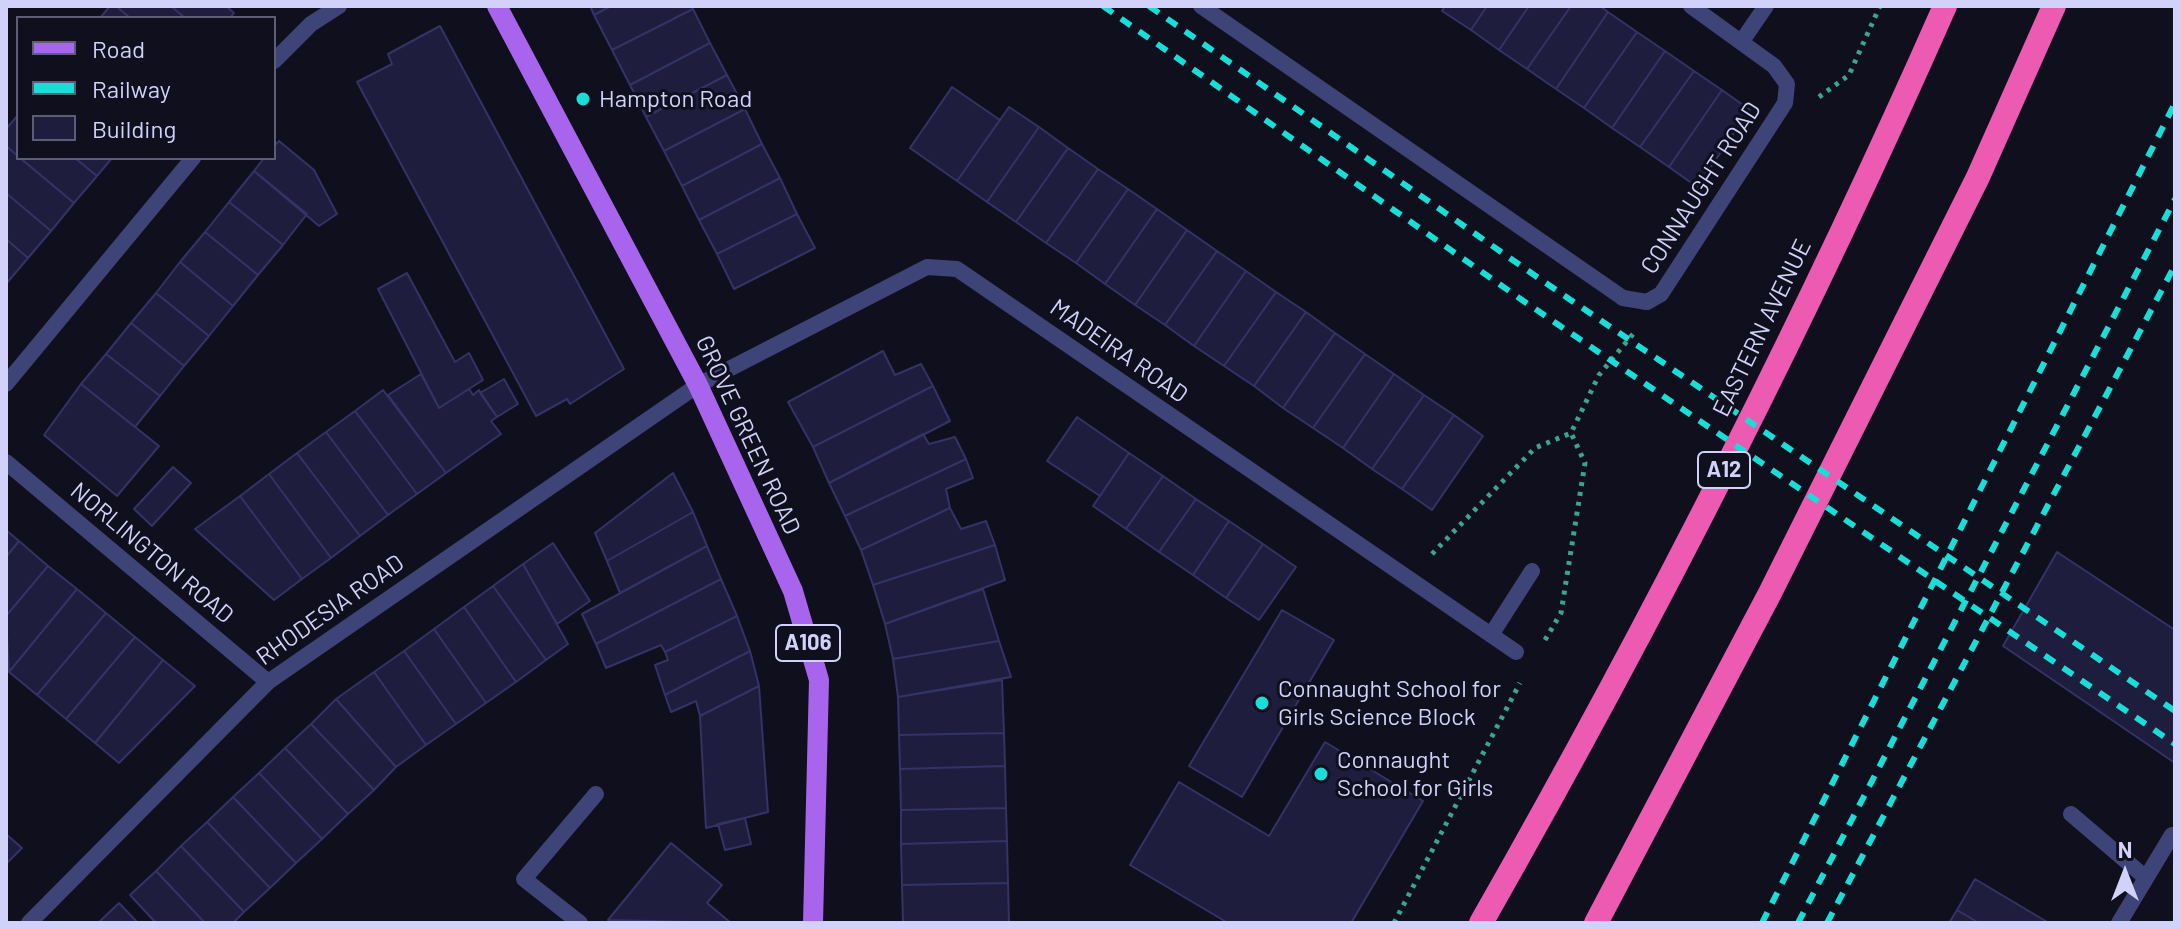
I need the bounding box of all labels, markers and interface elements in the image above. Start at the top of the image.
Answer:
legend [16,16,276,160]
text: Road [92,34,145,63]
text: Railway [92,74,171,103]
place label: Hampton Road [599,85,752,113]
marker: Hampton Road [574,90,592,108]
street label: CONNAUGHT ROAD [1635,97,1767,279]
text: Building [92,114,176,143]
street label: EASTERN AVENUE [1707,235,1817,421]
street label: MADEIRA ROAD [1045,293,1193,409]
street label: GROVE GREEN ROAD [689,331,807,539]
road number: A12 [1698,452,1750,488]
street label: NORLINGTON ROAD [65,476,239,630]
street label: RHODESIA ROAD [251,549,409,671]
road number: A106 [776,625,840,661]
place label: Connaught School for Girls Science Block [1278,675,1501,731]
marker: Connaught School for Girls Science Block [1253,694,1271,712]
place label: Connaught School for Girls [1337,746,1493,802]
marker: Connaught School for Girls [1312,765,1330,783]
north arrow [2085,833,2165,913]
text: N [2118,836,2132,862]

